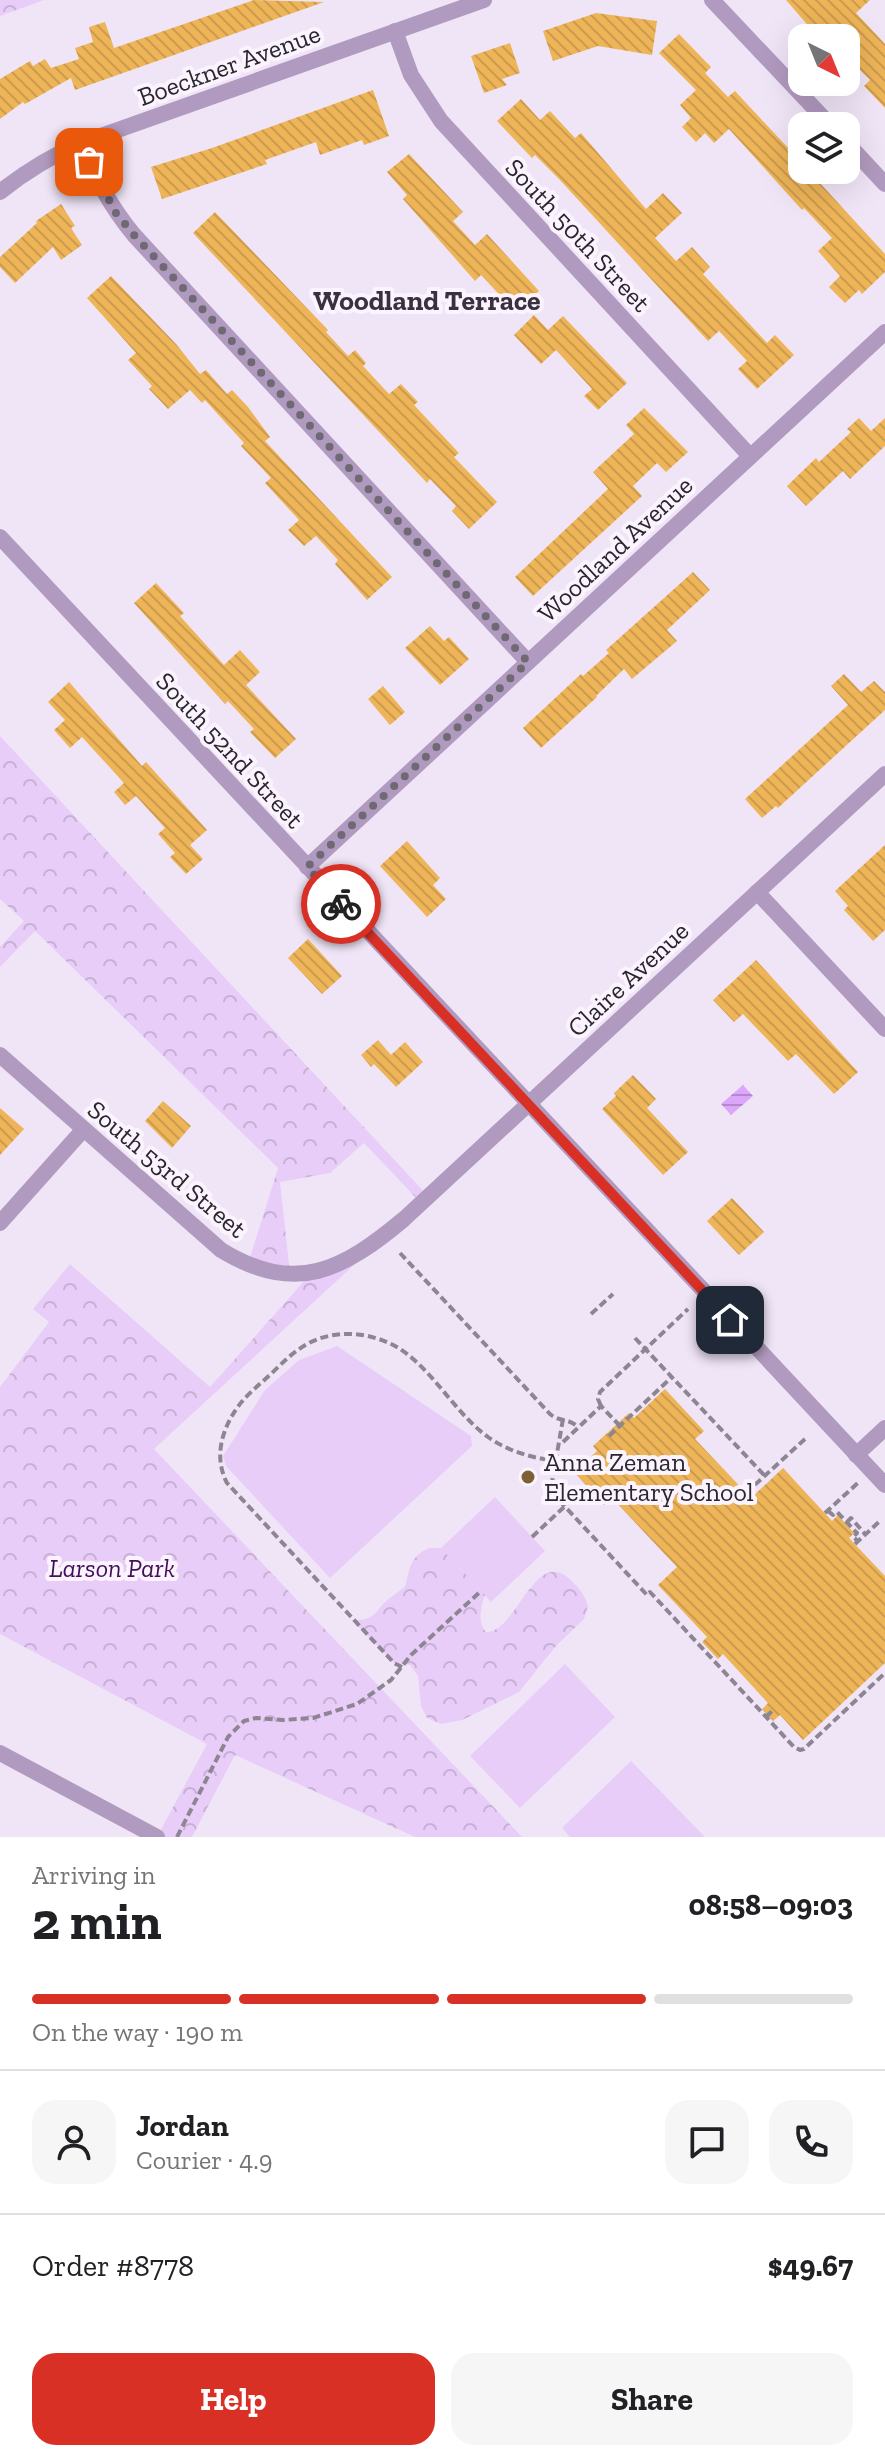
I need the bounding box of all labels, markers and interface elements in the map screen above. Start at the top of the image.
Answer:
street label: Boeckner Avenue [133,17,325,113]
north arrow [788,24,860,96]
map controls [788,24,860,184]
button: layers [788,112,860,184]
pin [55,128,123,196]
icon: bag [67,140,111,184]
street label: South 50th Street [499,152,658,319]
district label: Woodland Terrace [313,284,541,317]
street label: Woodland Avenue [531,469,699,629]
street label: South 52nd Street [149,665,311,835]
courier [301,864,381,944]
icon: bike [319,882,363,926]
street label: Claire Avenue [561,915,695,1043]
street label: South 53rd Street [81,1093,253,1245]
pin [696,1286,764,1354]
icon: home [708,1298,752,1342]
place label: Anna Zeman Elementary School [544,1446,754,1508]
marker: Anna Zeman Elementary School [519,1468,537,1486]
park label: Larson Park [49,1552,175,1584]
text: Arriving in [32,1859,155,1891]
text: 08:58–09:03 [689,1887,853,1923]
text: 2 min [32,1890,162,1952]
text: On the way · 190 m [32,2016,243,2048]
button: person [32,2100,116,2184]
button: chat [665,2100,749,2184]
button: phone [769,2100,853,2184]
text: Jordan [136,2108,229,2144]
text: Courier · 4.9 [136,2144,272,2176]
text: Order #8778 [32,2248,194,2284]
text: $49.67 [768,2248,853,2284]
button: Help [32,2353,435,2445]
button: Share [451,2353,853,2445]

